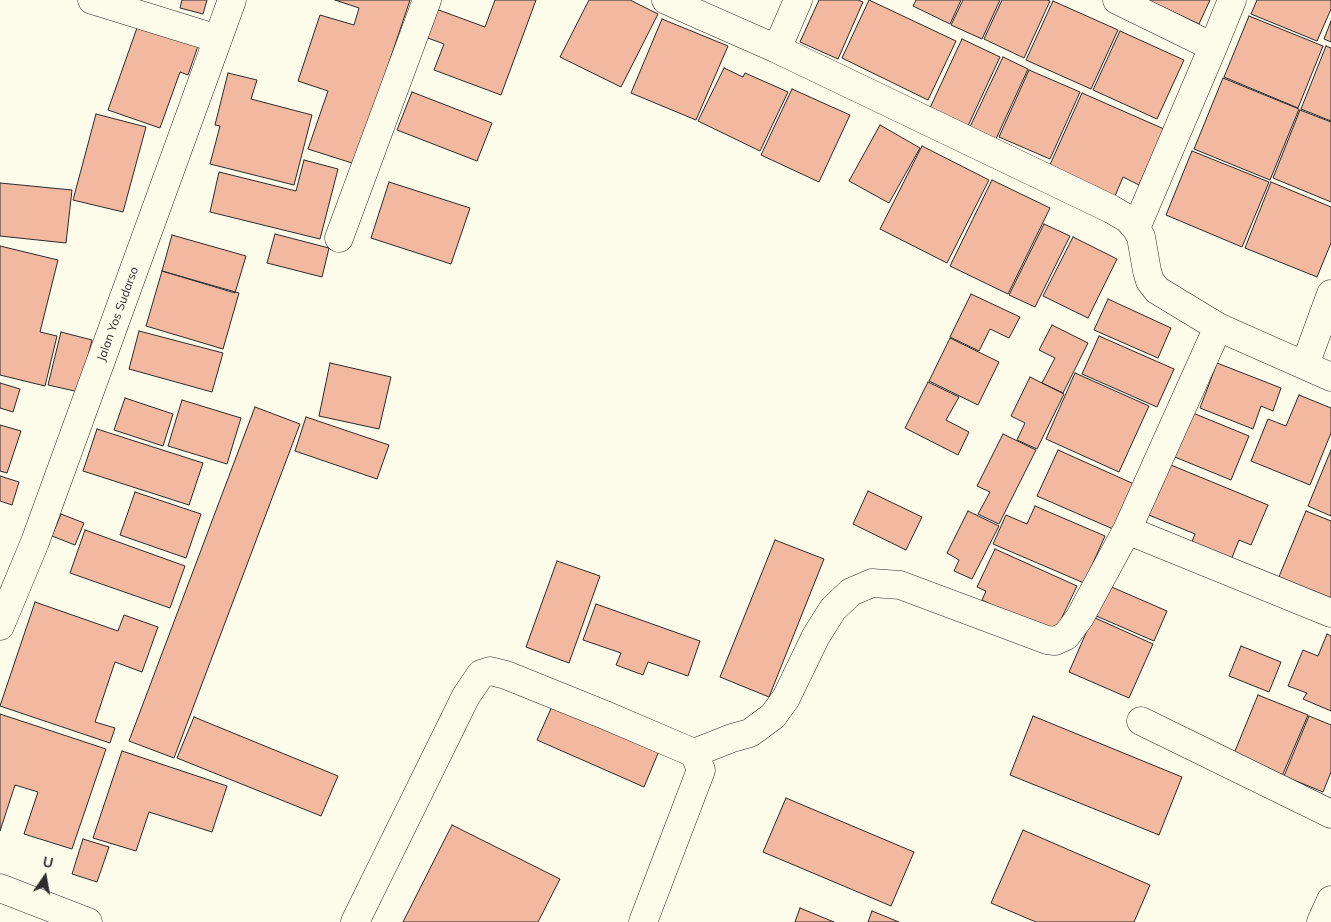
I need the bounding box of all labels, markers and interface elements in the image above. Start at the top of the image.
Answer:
street label: Jalan Yos Sudarso [94,265,142,363]
north arrow [20,852,70,902]
text: U [41,852,55,872]

